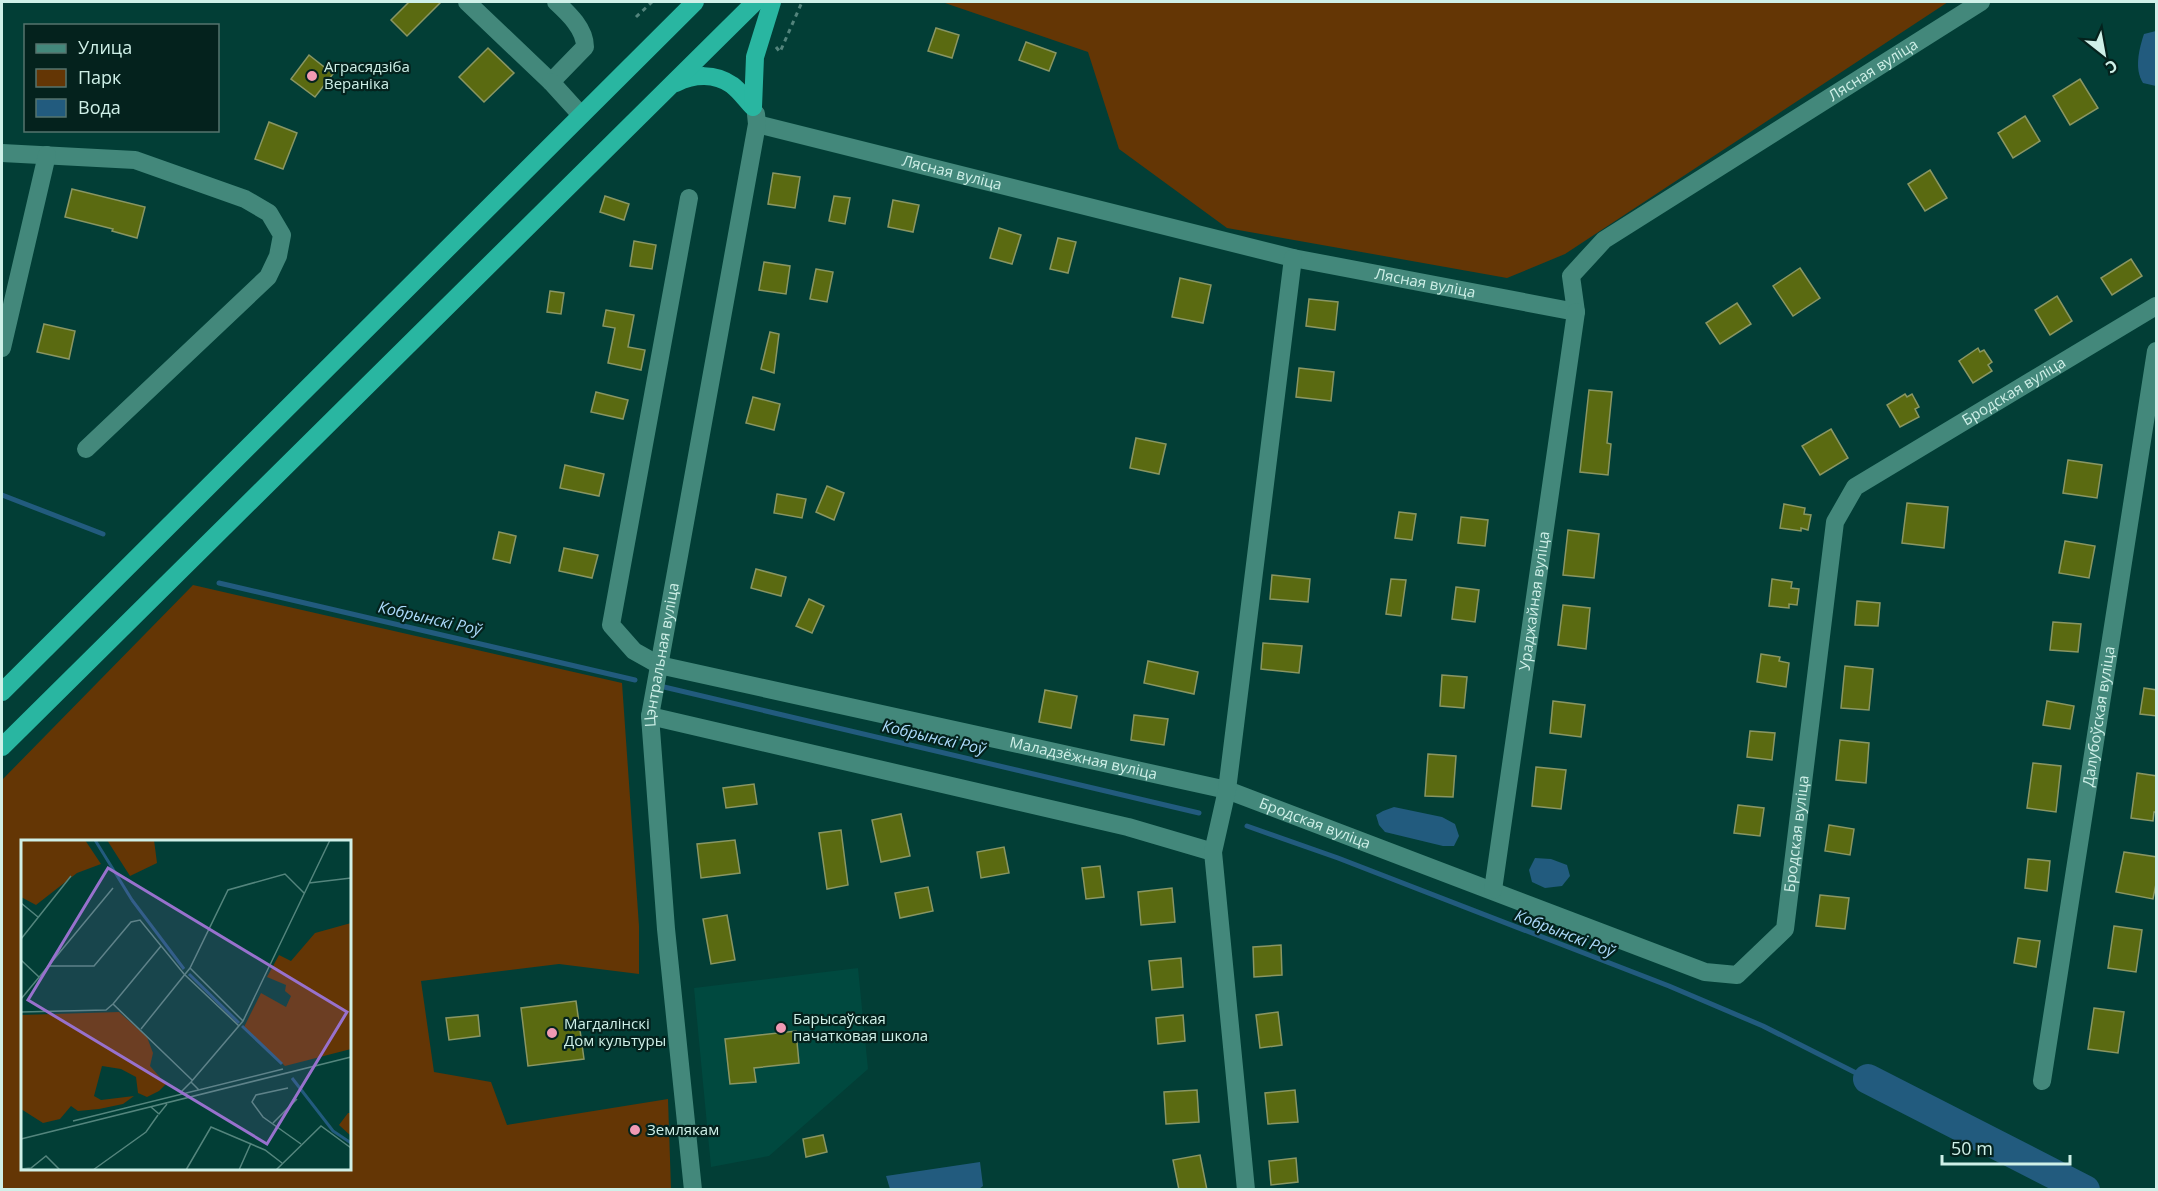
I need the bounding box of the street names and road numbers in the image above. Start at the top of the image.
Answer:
street label: Лясная вуліца [1824,34,1921,105]
street label: Лясная вуліца [900,150,1004,194]
street label: Лясная вуліца [1373,263,1477,302]
street label: Бродская вуліца [1958,352,2069,429]
street label: Ураджайная вуліца [1514,530,1553,672]
street label: Цэнтральная вуліца [639,581,683,728]
street label: Далубоўская вуліца [2077,645,2119,788]
street label: Маладзёжная вуліца [1008,731,1159,783]
street label: Бродская вуліца [1779,774,1813,893]
street label: Бродская вуліца [1257,792,1374,853]

